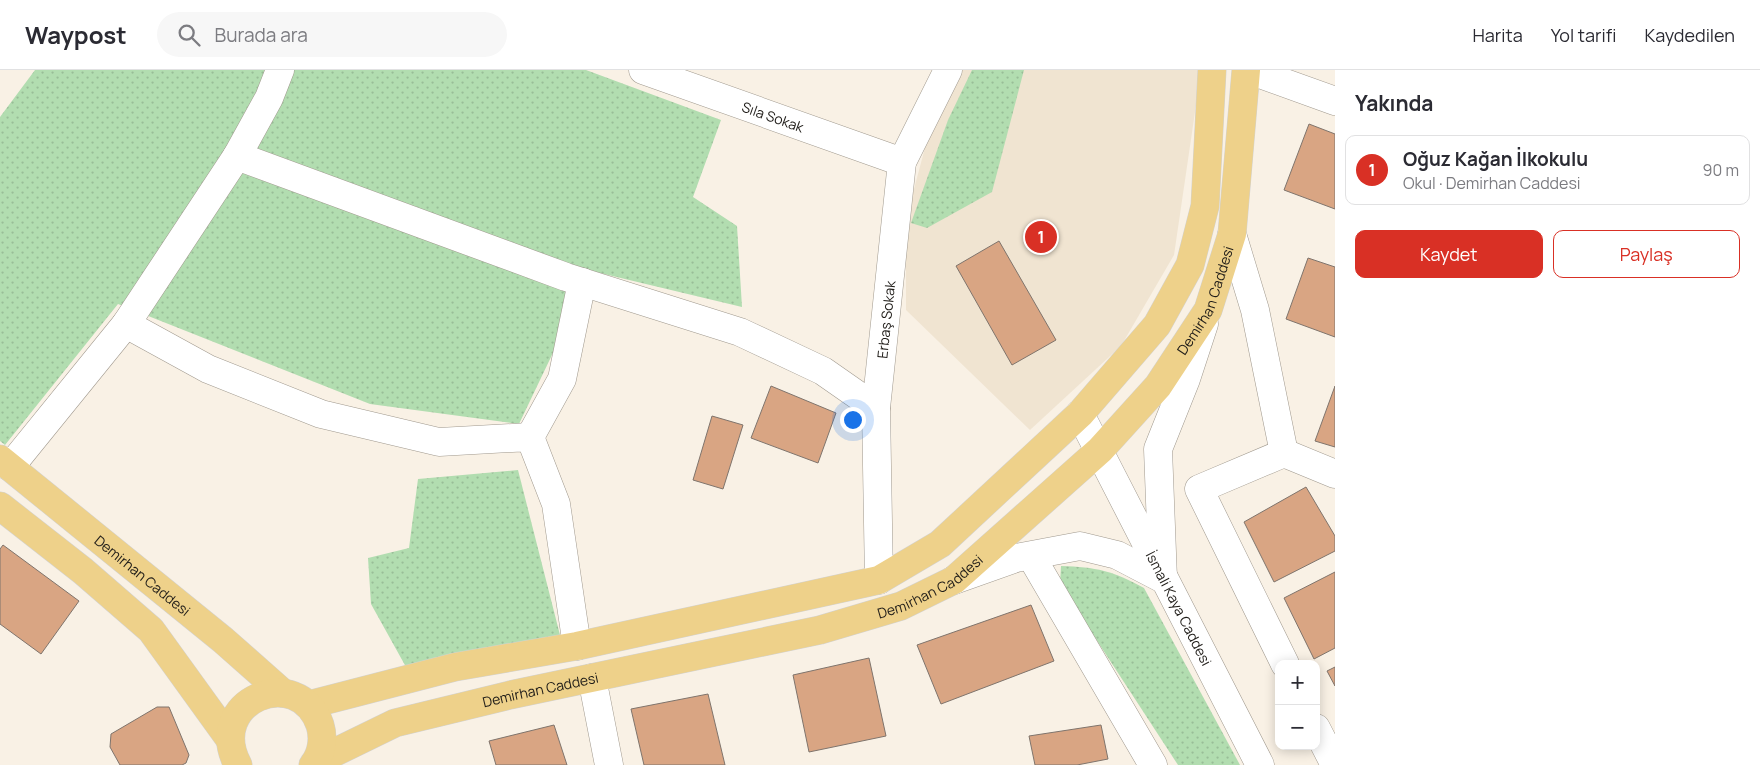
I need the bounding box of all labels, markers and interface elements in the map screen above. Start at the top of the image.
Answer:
search box [157,12,507,57]
text: Waypost [25,18,127,51]
icon: search [175,21,203,49]
text: Burada ara [215,22,308,48]
text: Harita [1473,23,1523,47]
text: Yol tarifi [1551,23,1617,47]
text: Kaydedilen [1645,23,1735,47]
text: Yakında [1355,89,1433,117]
street label: Sıla Sokak [740,96,808,136]
text: Oğuz Kağan İlkokulu [1403,146,1588,172]
text: 1 [1368,159,1376,181]
text: 90 m [1703,159,1739,181]
text: Okul · Demirhan Caddesi [1403,172,1581,194]
pin: 1 [1025,218,1057,256]
button: Kaydet [1355,230,1543,278]
button: Paylaş [1553,230,1740,278]
street label: Demirhan Caddesi [1172,243,1237,358]
street label: Erbaş Sokak [872,279,899,359]
your location [840,407,866,433]
street label: Demirhan Caddesi [91,530,195,620]
street label: İsmali Kaya Caddesi [1142,547,1217,668]
street label: Demirhan Caddesi [875,550,986,622]
map controls [1275,660,1320,750]
button: + [1275,660,1320,705]
street label: Demirhan Caddesi [480,667,600,711]
button: − [1275,705,1320,750]

